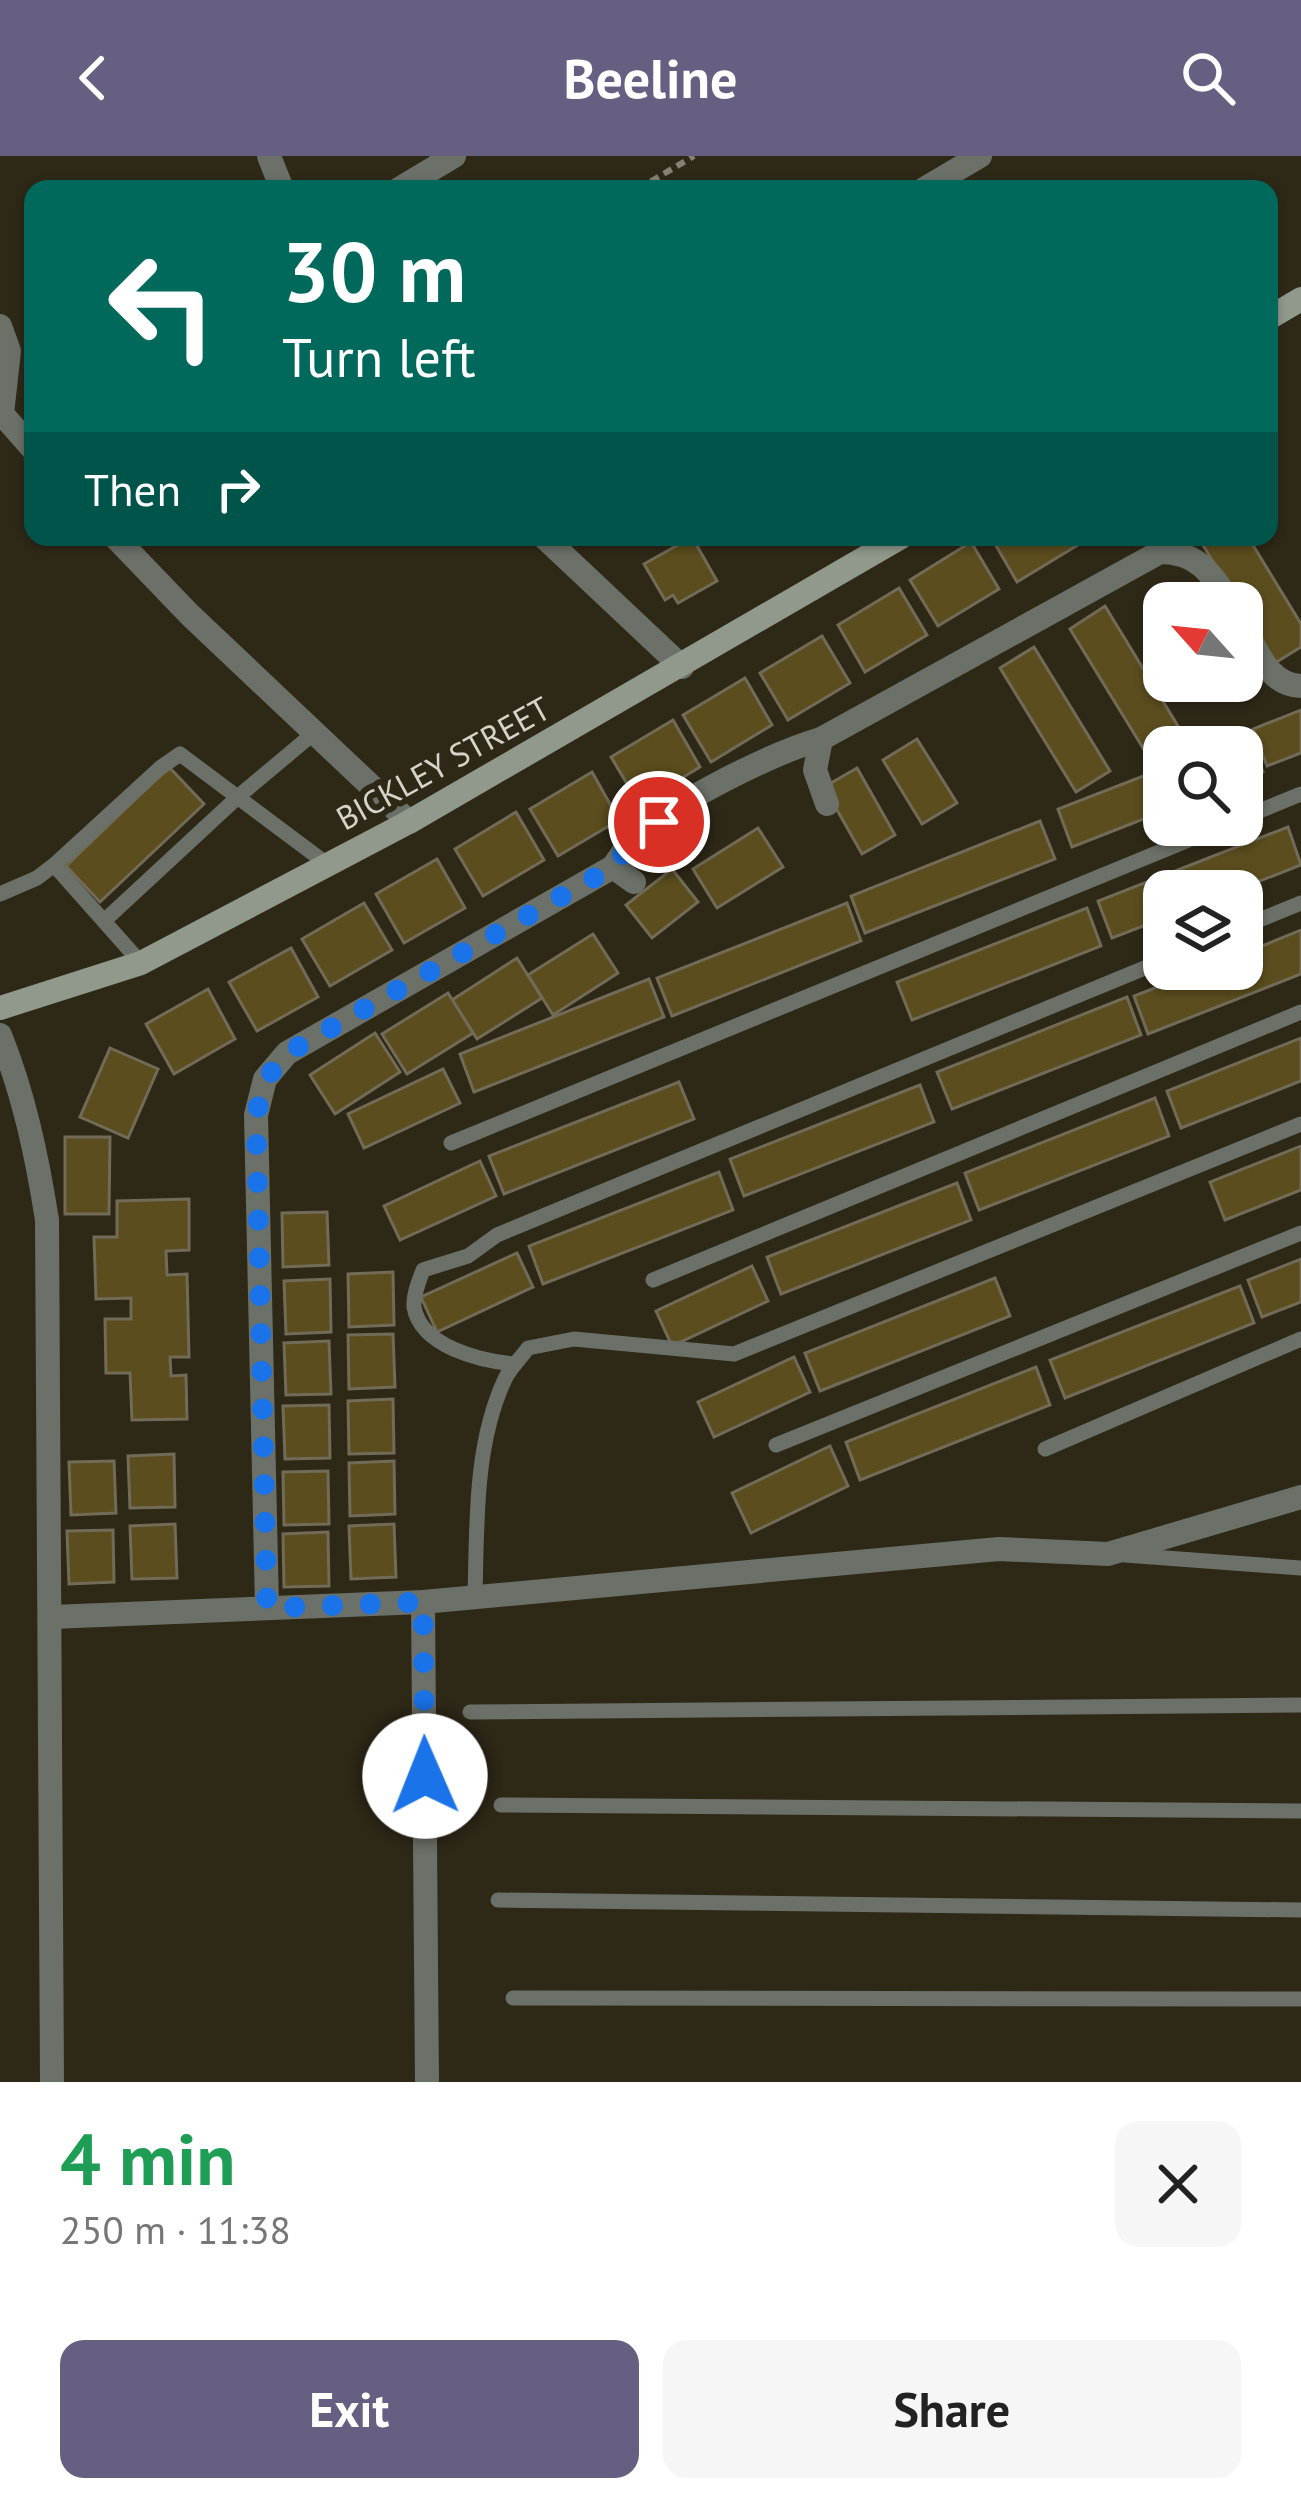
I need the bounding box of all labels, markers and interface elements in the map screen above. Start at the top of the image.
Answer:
text: Beeline [564,43,737,113]
icon: back [60,45,126,111]
icon: search [1175,45,1241,111]
text: 30 m [282,216,466,325]
icon: left [84,228,240,384]
text: Turn left [282,322,476,392]
icon: right [205,456,271,522]
text: Then [84,460,181,518]
north arrow [1143,582,1263,702]
map controls [1143,582,1263,990]
street label: BICKLEY STREET [328,686,557,839]
button: search [1143,726,1263,846]
pin [608,771,710,873]
icon: arrive [626,789,692,855]
button: layers [1143,870,1263,990]
position arrow [362,1713,488,1839]
text: 4 min [60,2112,236,2205]
button: close [1115,2121,1241,2247]
text: 250 m · 11:38 [60,2204,291,2255]
button: Exit [60,2340,639,2478]
button: Share [663,2340,1241,2478]

